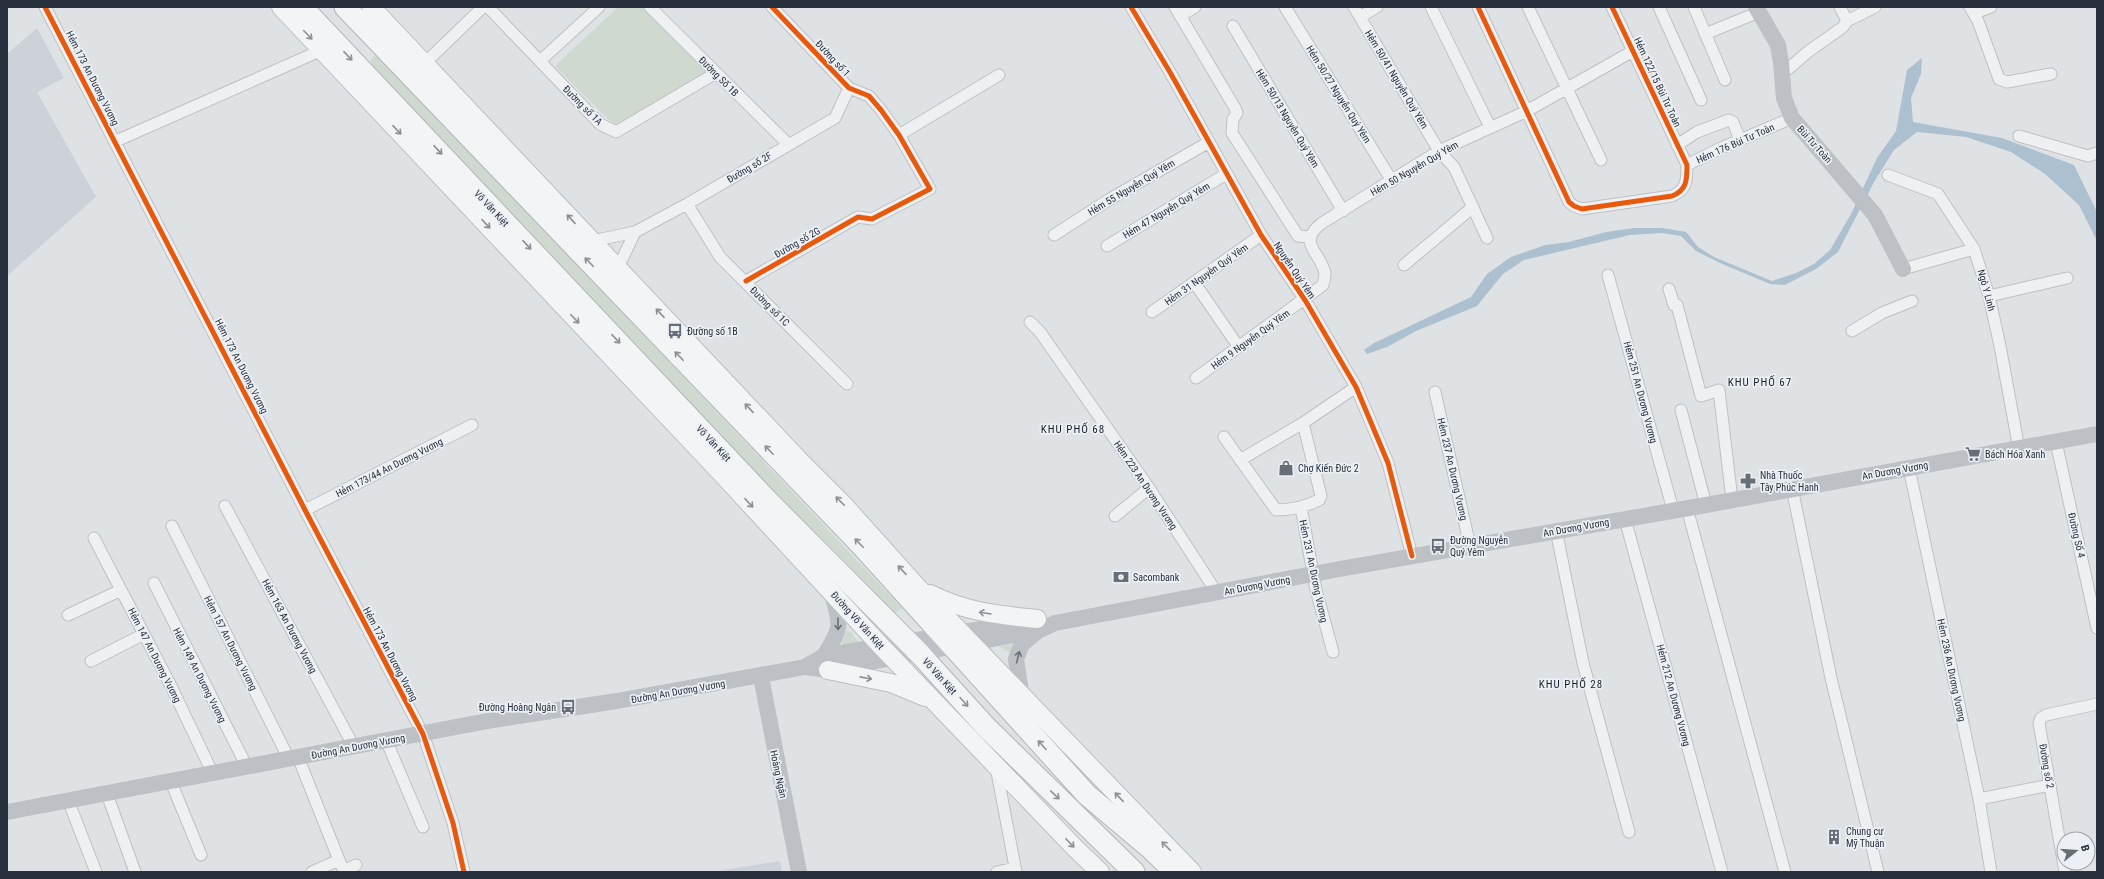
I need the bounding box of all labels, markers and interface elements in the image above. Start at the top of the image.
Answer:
street label: Hẻm 50/41 Nguyễn Quý Yêm [1363,28,1431,130]
street label: Hẻm 173 An Dương Vương [64,29,121,127]
one-way arrow [303,30,313,40]
street label: Hẻm 122/15 Bùi Tư Toàn [1632,36,1683,129]
street label: Đường số 1 [813,37,853,79]
street label: Hẻm 50/27 Nguyễn Quý Yêm [1304,43,1374,145]
one-way arrow [344,51,353,61]
street label: Đường Số 1B [697,54,741,98]
street label: Hẻm 50/13 Nguyễn Quý Yêm [1254,67,1322,169]
street label: Đường số 1A [561,83,605,127]
street label: Hẻm 176 Bùi Tư Toàn [1694,121,1776,166]
street label: Bùi Tư Toàn [1795,123,1834,165]
one-way arrow [392,125,402,135]
street label: Hẻm 50 Nguyễn Quý Yêm [1368,138,1460,198]
one-way arrow [433,145,442,155]
street label: Đường số 2F [724,149,774,185]
street label: Hẻm 55 Nguyễn Quý Yêm [1085,156,1177,218]
street label: Hẻm 47 Nguyễn Quý Yêm [1120,179,1212,241]
street label: Võ Văn Kiệt [471,188,511,229]
one-way arrow [567,214,576,224]
one-way arrow [481,219,491,229]
street label: Đường số 2G [772,224,822,260]
street label: Nguyễn Quý Yêm [1271,239,1319,301]
one-way arrow [522,240,532,250]
street label: Hẻm 31 Nguyễn Quý Yêm [1162,241,1250,307]
one-way arrow [584,257,594,267]
street label: Ngô Y Linh [1976,268,1997,312]
street label: Đường số 1C [748,284,792,328]
street label: Hẻm 9 Nguyễn Quý Yêm [1208,306,1292,372]
one-way arrow [655,308,665,318]
one-way arrow [570,314,580,324]
street label: Hẻm 173 An Dương Vương [213,317,270,415]
bus stop icon: Đường số 1B [666,322,684,340]
place label: Đường số 1B [687,325,738,337]
one-way arrow [611,334,621,344]
street label: Hẻm 251 An Dương Vương [1622,340,1659,444]
one-way arrow [674,351,684,361]
district label: KHU PHỐ 67 [1728,374,1792,389]
one-way arrow [744,403,754,413]
street label: Hẻm 237 An Dương Vương [1435,417,1470,521]
district label: KHU PHỐ 68 [1041,421,1105,436]
street label: Võ Văn Kiệt [693,423,733,464]
street label: Hẻm 173/44 An Dương Vương [334,436,445,499]
street label: Hẻm 223 An Dương Vương [1112,439,1179,532]
one-way arrow [764,445,774,455]
supermarket icon: Bách Hóa Xanh [1964,445,1982,463]
place label: Bách Hóa Xanh [1985,449,2045,460]
shop icon: Chợ Kiến Đức 2 [1277,459,1295,477]
street label: An Dương Vương [1861,459,1929,482]
place label: Chợ Kiến Đức 2 [1298,462,1359,475]
place label: Nhà Thuốc Tây Phúc Hanh [1760,469,1819,493]
pharmacy icon: Nhà Thuốc Tây Phúc Hanh [1739,472,1757,490]
one-way arrow [835,496,845,506]
one-way arrow [744,498,754,508]
street label: Đường Số 4 [2066,511,2088,559]
street label: An Dương Vương [1542,516,1610,539]
street label: Hẻm 231 An Dương Vương [1297,519,1330,624]
place label: Đường Nguyễn Quý Yêm [1450,534,1508,558]
bus stop icon: Đường Nguyễn Quý Yêm [1429,537,1447,555]
one-way arrow [854,538,864,548]
one-way arrow [898,565,907,575]
bank icon: Sacombank [1112,568,1130,586]
place label: Sacombank [1133,572,1180,583]
street label: An Dương Vương [1223,574,1291,597]
street label: Hẻm 163 An Dương Vương [260,577,319,675]
street label: Đường Võ Văn Kiệt [828,589,886,652]
street label: Hẻm 157 An Dương Vương [202,594,259,692]
street label: Hẻm 173 An Dương Vương [361,605,420,703]
street label: Hẻm 147 An Dương Vương [126,606,183,704]
one-way arrow [979,609,992,617]
one-way arrow [834,617,842,630]
street label: Hẻm 236 An Dương Vương [1935,618,1968,723]
street label: Hẻm 149 An Dương Vương [171,626,228,724]
street label: Hẻm 212 An Dương Vương [1655,643,1692,747]
one-way arrow [1014,651,1022,664]
street label: Võ Văn Kiệt [920,656,959,698]
one-way arrow [860,674,873,682]
district label: KHU PHỐ 28 [1539,676,1603,691]
street label: Đường An Dương Vương [630,678,726,705]
one-way arrow [959,697,968,708]
bus stop icon: Đường Hoàng Ngân [559,698,577,716]
place label: Đường Hoàng Ngân [479,702,556,713]
street label: Đường An Dương Vương [310,732,406,761]
one-way arrow [1037,740,1047,750]
street label: Đường số 2 [2037,743,2057,789]
street label: Hoàng Ngân [768,749,789,799]
one-way arrow [1050,790,1060,799]
one-way arrow [1114,792,1124,802]
place label: Chung cư Mỹ Thuận [1846,826,1884,850]
building icon: Chung cư Mỹ Thuận [1825,828,1843,846]
north arrow [2056,831,2096,871]
one-way arrow [1066,838,1075,848]
one-way arrow [1161,841,1171,851]
text: B [2078,843,2092,853]

